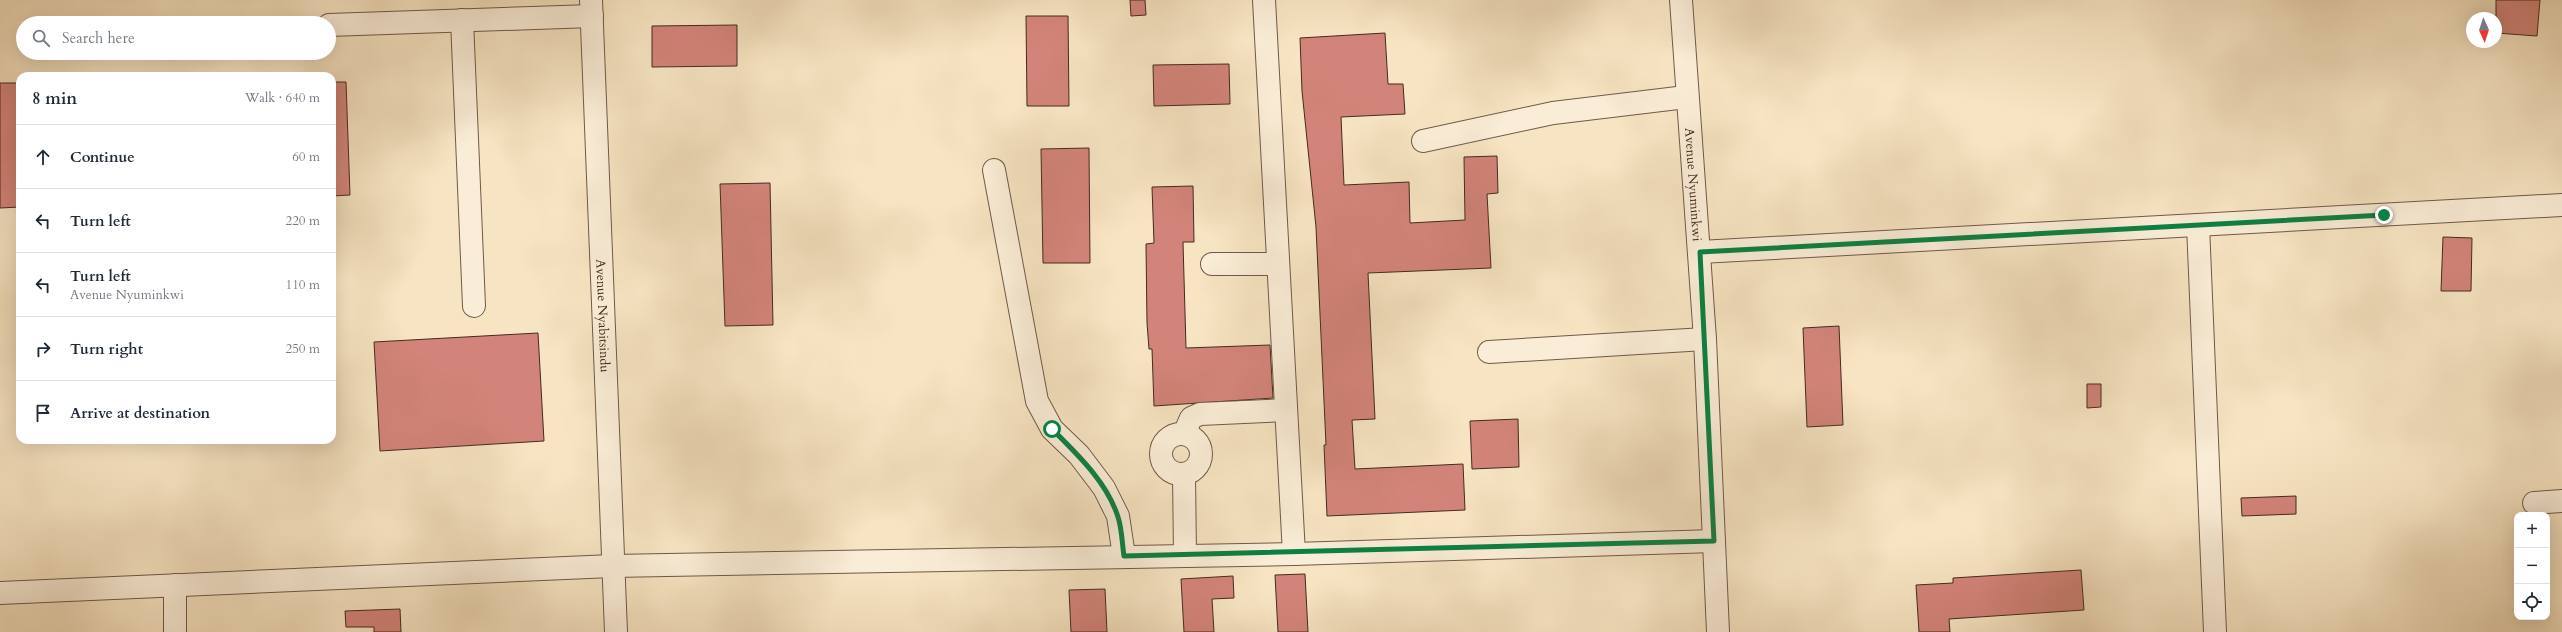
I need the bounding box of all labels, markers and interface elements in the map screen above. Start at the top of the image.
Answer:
north arrow [2466,12,2502,48]
search box [16,16,336,60]
icon: search [30,27,52,49]
text: Search here [62,28,135,48]
text: 8 min [32,87,77,110]
text: Walk · 640 m [245,89,320,107]
street label: Avenue Nyuminkwi [1680,127,1706,242]
icon: ahead [32,146,54,168]
text: Continue [70,147,135,167]
text: 60 m [292,148,320,166]
route end [2375,206,2393,224]
icon: left [32,210,54,232]
text: Turn left [70,211,131,231]
text: 220 m [286,212,320,230]
street label: Avenue Nyabitsindu [591,259,614,373]
text: Turn left [70,266,131,286]
icon: left [32,274,54,296]
text: 110 m [286,276,320,294]
text: Avenue Nyuminkwi [70,286,184,304]
icon: right [32,338,54,360]
text: Turn right [70,339,143,359]
text: 250 m [286,340,320,358]
icon: arrive [32,402,54,424]
text: Arrive at destination [70,403,210,423]
route start [1043,420,1061,438]
map controls [2514,512,2550,620]
button: + [2514,512,2550,548]
button: − [2514,548,2550,584]
button: locate [2514,584,2550,620]

